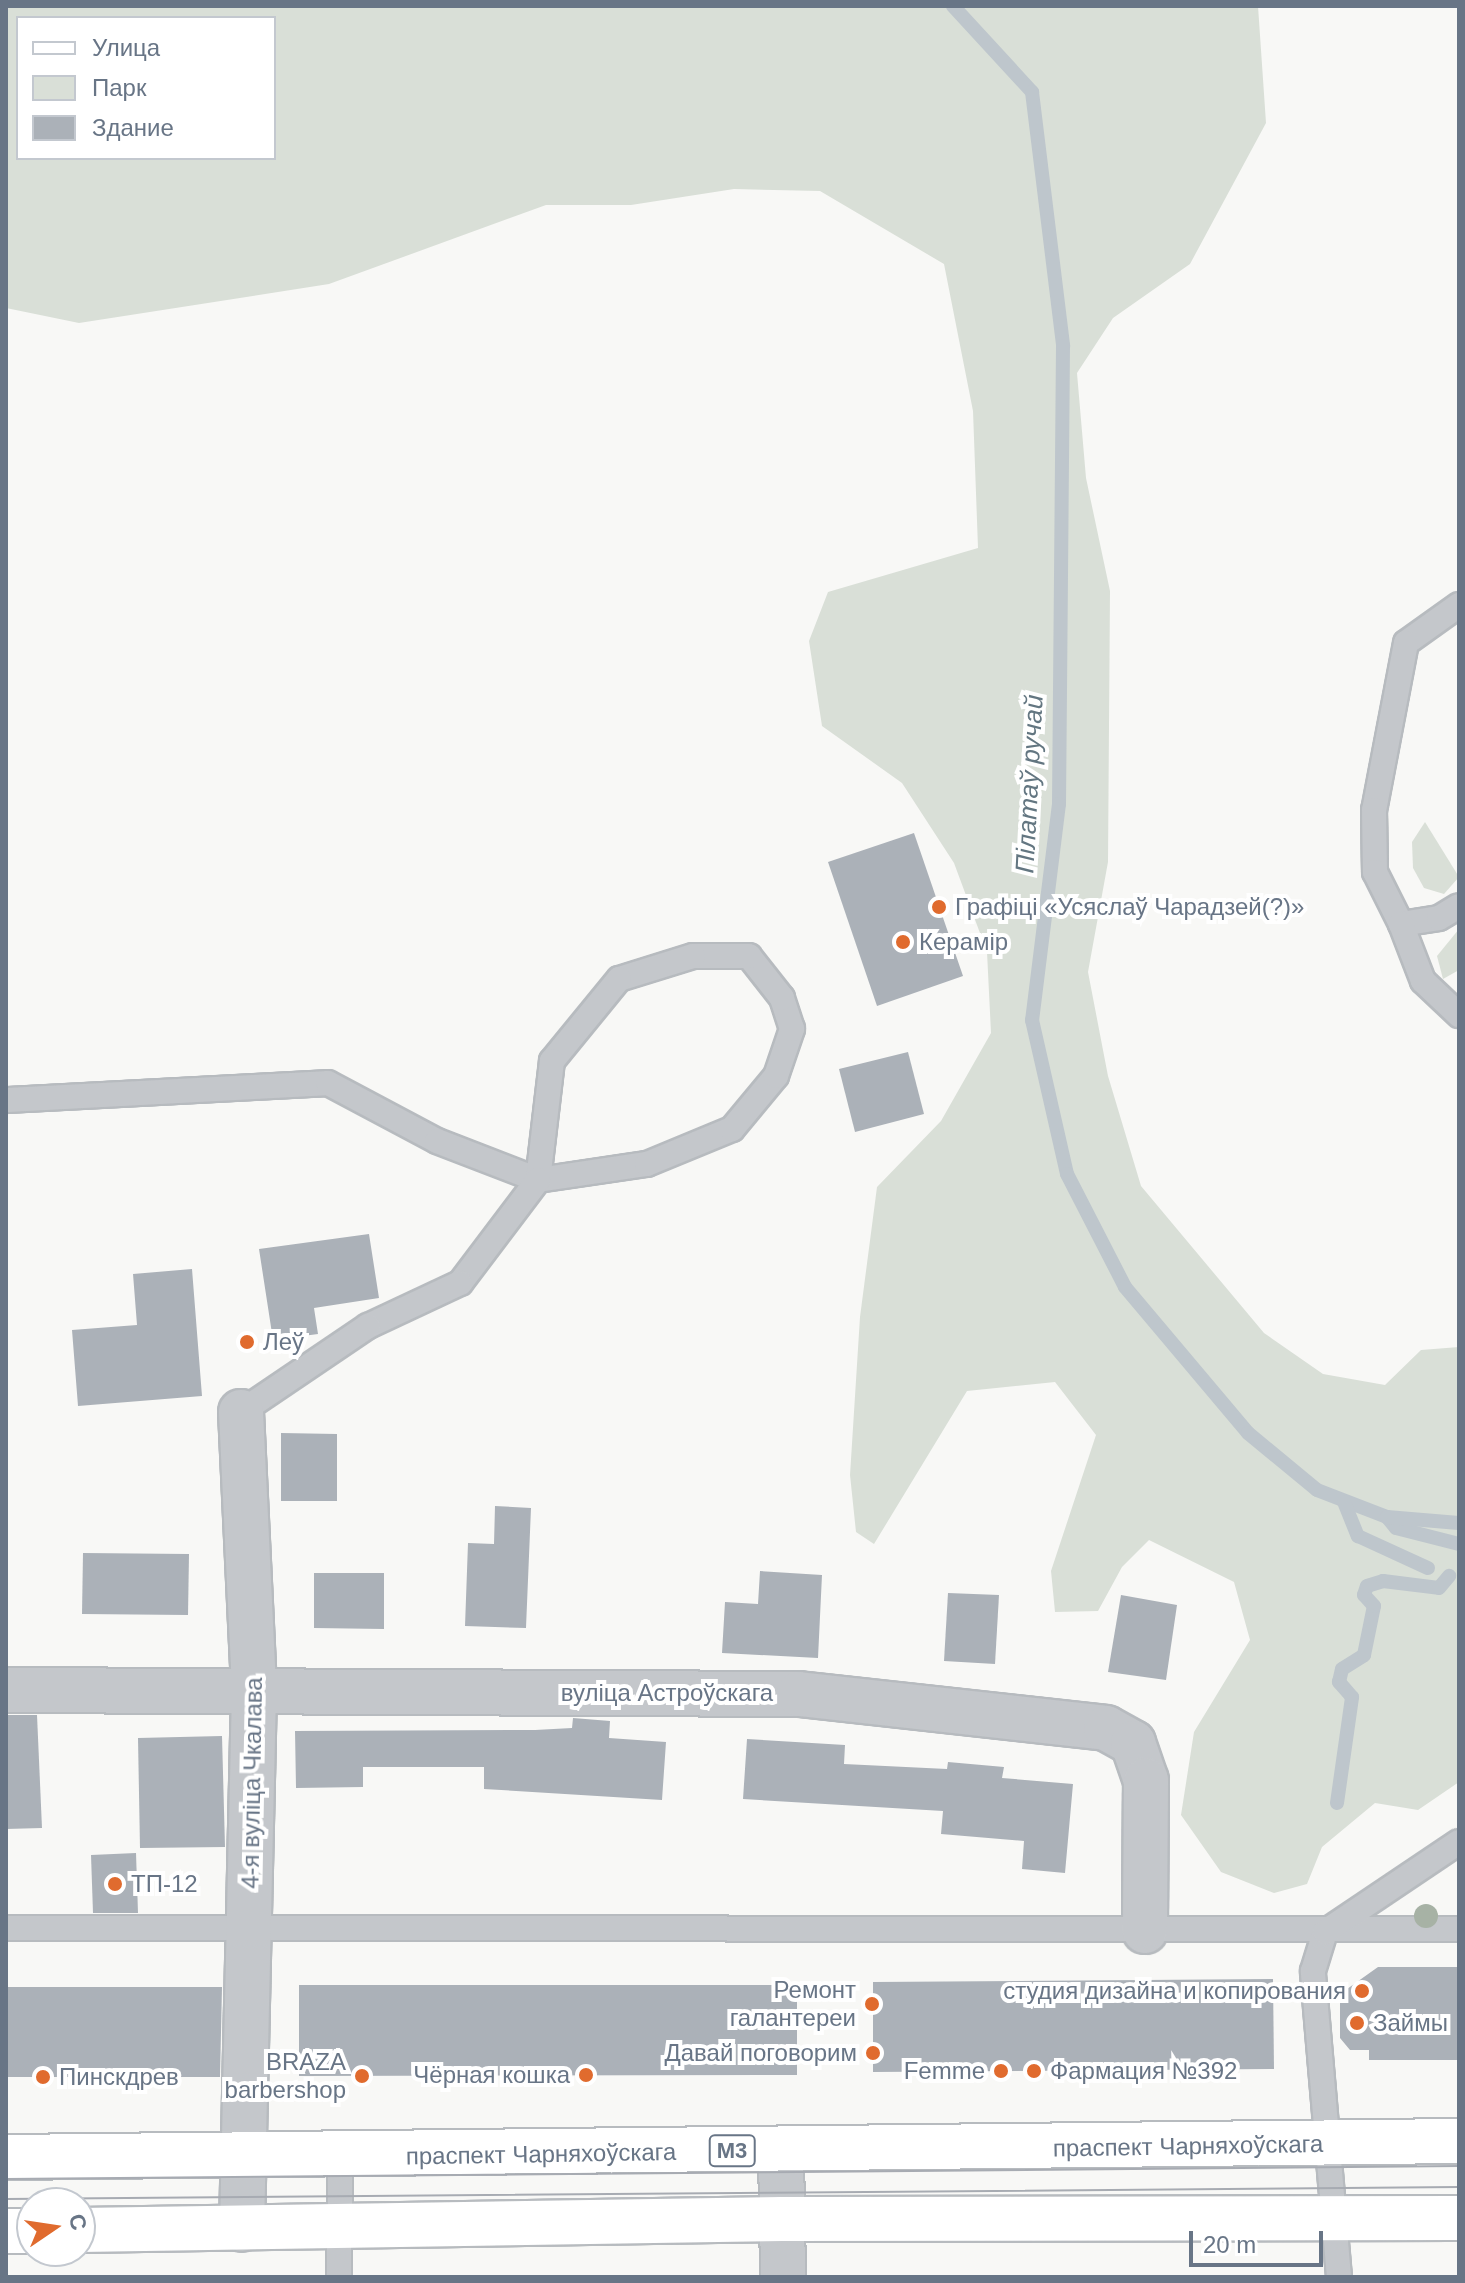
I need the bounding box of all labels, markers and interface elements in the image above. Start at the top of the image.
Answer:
legend [16,16,276,160]
text: Улица [92,34,160,61]
text: Парк [92,74,146,101]
text: Здание [92,114,174,141]
water label: Пілатаў ручай [1010,694,1050,874]
place label: Графіці «Усяслаў Чарадзей(?)» [955,893,1304,921]
marker: Графіці «Усяслаў Чарадзей(?)» [930,898,948,916]
place label: Керамір [919,928,1008,956]
marker: Керамір [894,933,912,951]
place label: Леў [263,1328,304,1356]
marker: Леў [238,1333,256,1351]
street label: 4-я вуліца Чкалава [236,1677,268,1889]
street label: вуліца Астроўскага [561,1679,773,1707]
place label: ТП-12 [131,1870,198,1898]
marker: ТП-12 [106,1875,124,1893]
place label: Ремонт галантереи [730,1976,856,2032]
place label: студия дизайна и копирования [1003,1977,1346,2005]
marker: студия дизайна и копирования [1353,1982,1371,2000]
marker: Ремонт галантереи [863,1995,881,2013]
place label: Займы [1373,2009,1448,2037]
marker: Займы [1348,2014,1366,2032]
place label: Давай поговорим [664,2039,857,2067]
marker: Давай поговорим [864,2044,882,2062]
place label: BRAZA barbershop [225,2048,346,2104]
place label: Femme [904,2057,985,2085]
place label: Фармация №392 [1050,2057,1237,2085]
place label: Чёрная кошка [413,2061,570,2089]
marker: Femme [992,2062,1010,2080]
marker: Фармация №392 [1025,2062,1043,2080]
place label: Пинскдрев [59,2063,179,2091]
marker: Чёрная кошка [577,2066,595,2084]
marker: BRAZA barbershop [353,2067,371,2085]
marker: Пинскдрев [34,2068,52,2086]
street label: праспект Чарняхоўскага [1053,2129,1323,2163]
road number: М3 [708,2133,756,2169]
street label: праспект Чарняхоўскага [406,2137,676,2171]
north arrow [16,2187,96,2267]
text: С [64,2211,92,2232]
scale bar [1193,2215,1327,2265]
text: 20 m [1203,2231,1256,2258]

